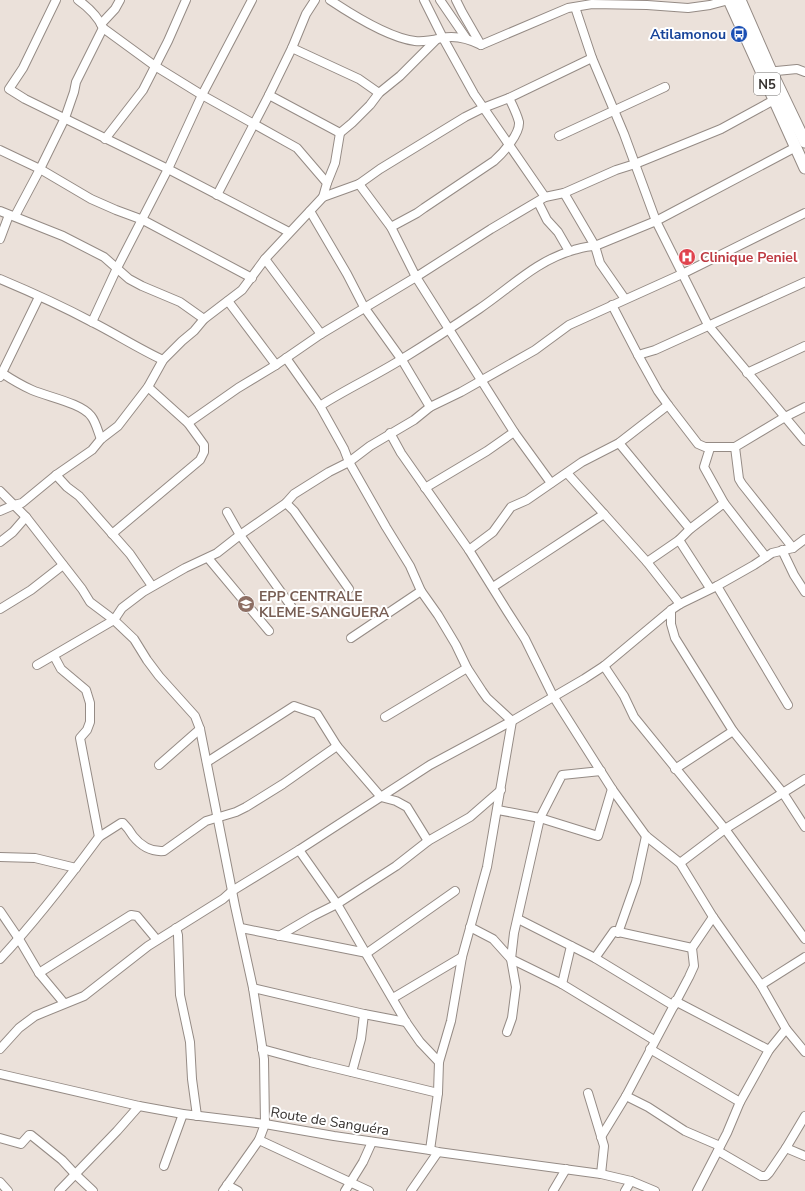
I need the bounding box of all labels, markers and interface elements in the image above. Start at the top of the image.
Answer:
bus stop icon: Atilamonou [729,24,749,44]
place label: Atilamonou [650,25,726,44]
road number: N5 [754,73,780,95]
hospital icon: Clinique Peniel [677,247,697,267]
place label: Clinique Peniel [700,248,798,267]
place label: EPP CENTRALE KLEME-SANGUERA [259,587,390,622]
school or university icon: EPP CENTRALE KLEME-SANGUERA [236,594,256,614]
street label: Route de Sanguéra [269,1103,391,1140]

